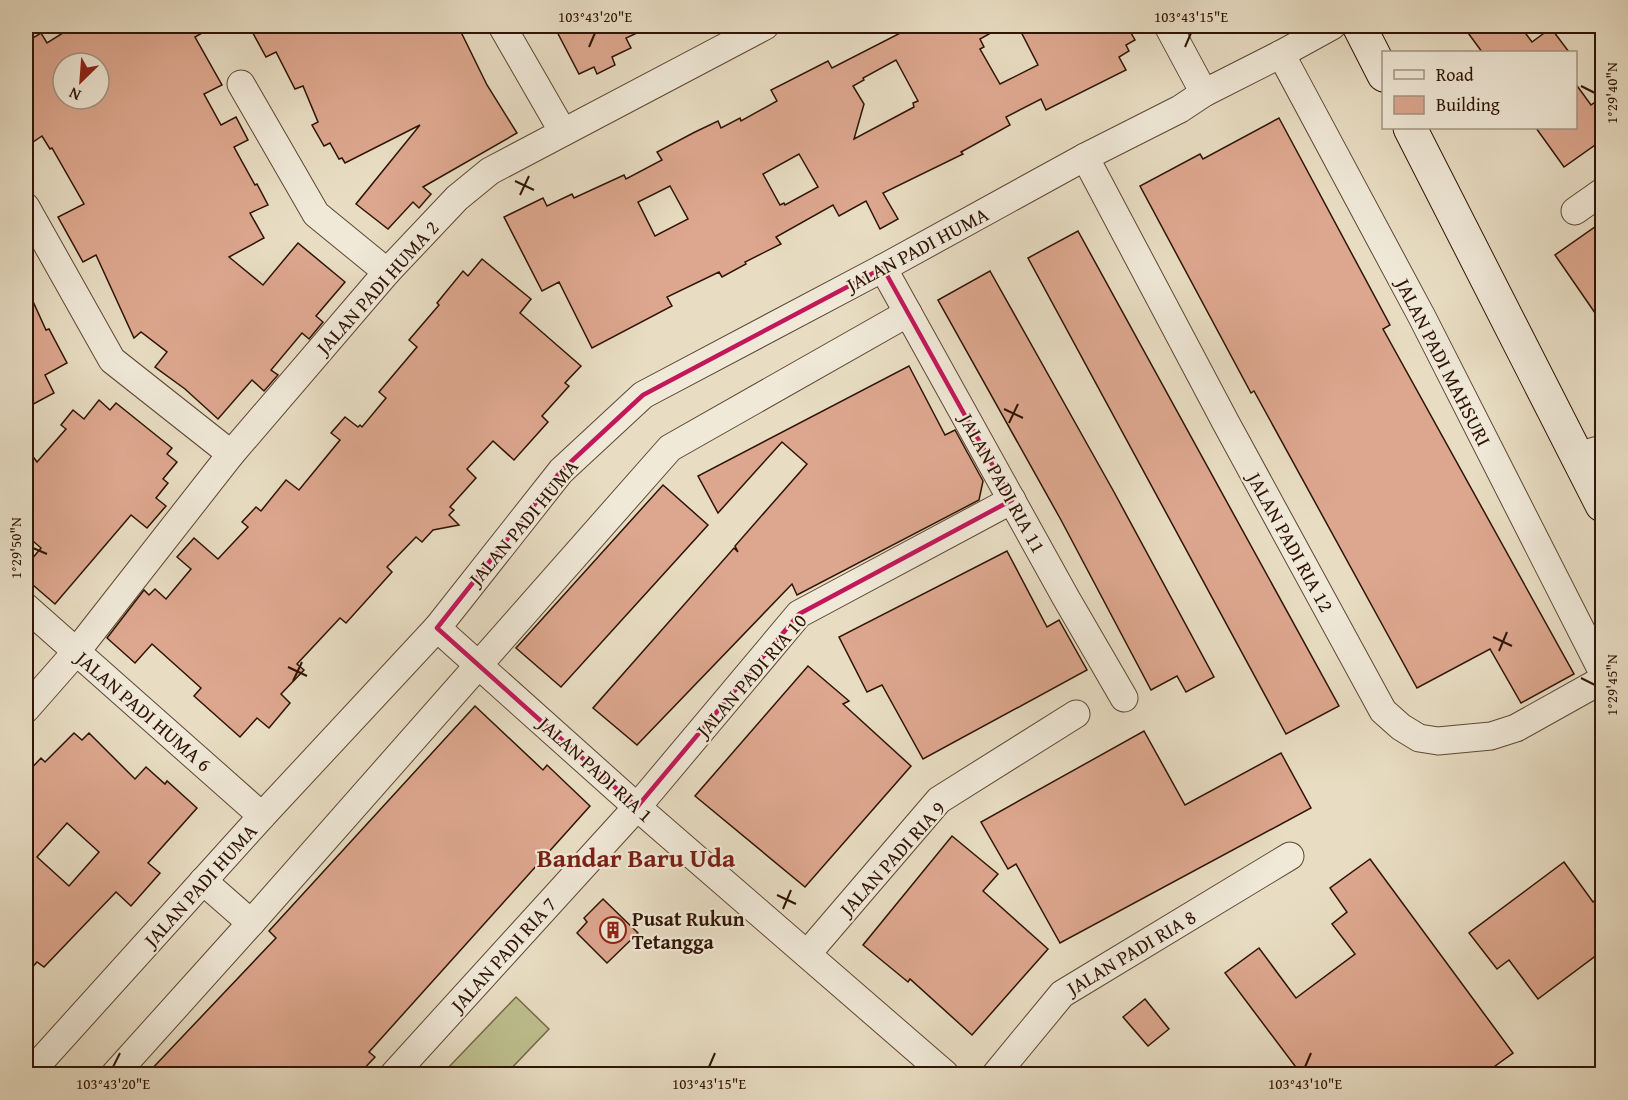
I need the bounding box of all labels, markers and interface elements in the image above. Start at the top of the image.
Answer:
text: 103°43'20"E [558,6,632,27]
text: 103°43'15"E [1154,6,1228,27]
north arrow [51,51,111,111]
legend [1382,51,1577,129]
text: Road [1436,61,1474,88]
text: 1°29'40"N [1601,62,1622,124]
text: N [64,81,85,108]
text: Building [1436,91,1500,118]
street label: JALAN PADI HUMA [838,199,993,300]
street label: JALAN PADI HUMA 2 [307,214,445,363]
street label: JALAN PADI MAHSURI [1388,271,1499,451]
street label: JALAN PADI RIA 11 [951,405,1053,558]
street label: JALAN PADI HUMA [459,452,585,594]
street label: JALAN PADI RIA 12 [1239,464,1341,617]
text: 1°29'50"N [5,517,26,579]
street label: JALAN PADI RIA 10 [687,607,813,746]
street label: JALAN PADI HUMA 6 [68,642,218,778]
text: 1°29'45"N [1601,654,1622,716]
street label: JALAN PADI RIA 1 [530,707,660,829]
street label: JALAN PADI RIA 9 [830,794,952,924]
street label: JALAN PADI HUMA [135,817,263,955]
district label: Bandar Baru Uda [537,838,736,877]
street label: JALAN PADI RIA 7 [441,890,563,1020]
street label: JALAN PADI RIA 8 [1058,902,1201,1004]
place label: Pusat Rukun Tetangga [632,904,745,956]
building icon: Pusat Rukun Tetangga [598,915,628,945]
text: 103°43'20"E [76,1073,150,1094]
text: 103°43'15"E [672,1073,746,1094]
text: 103°43'10"E [1268,1073,1342,1094]

